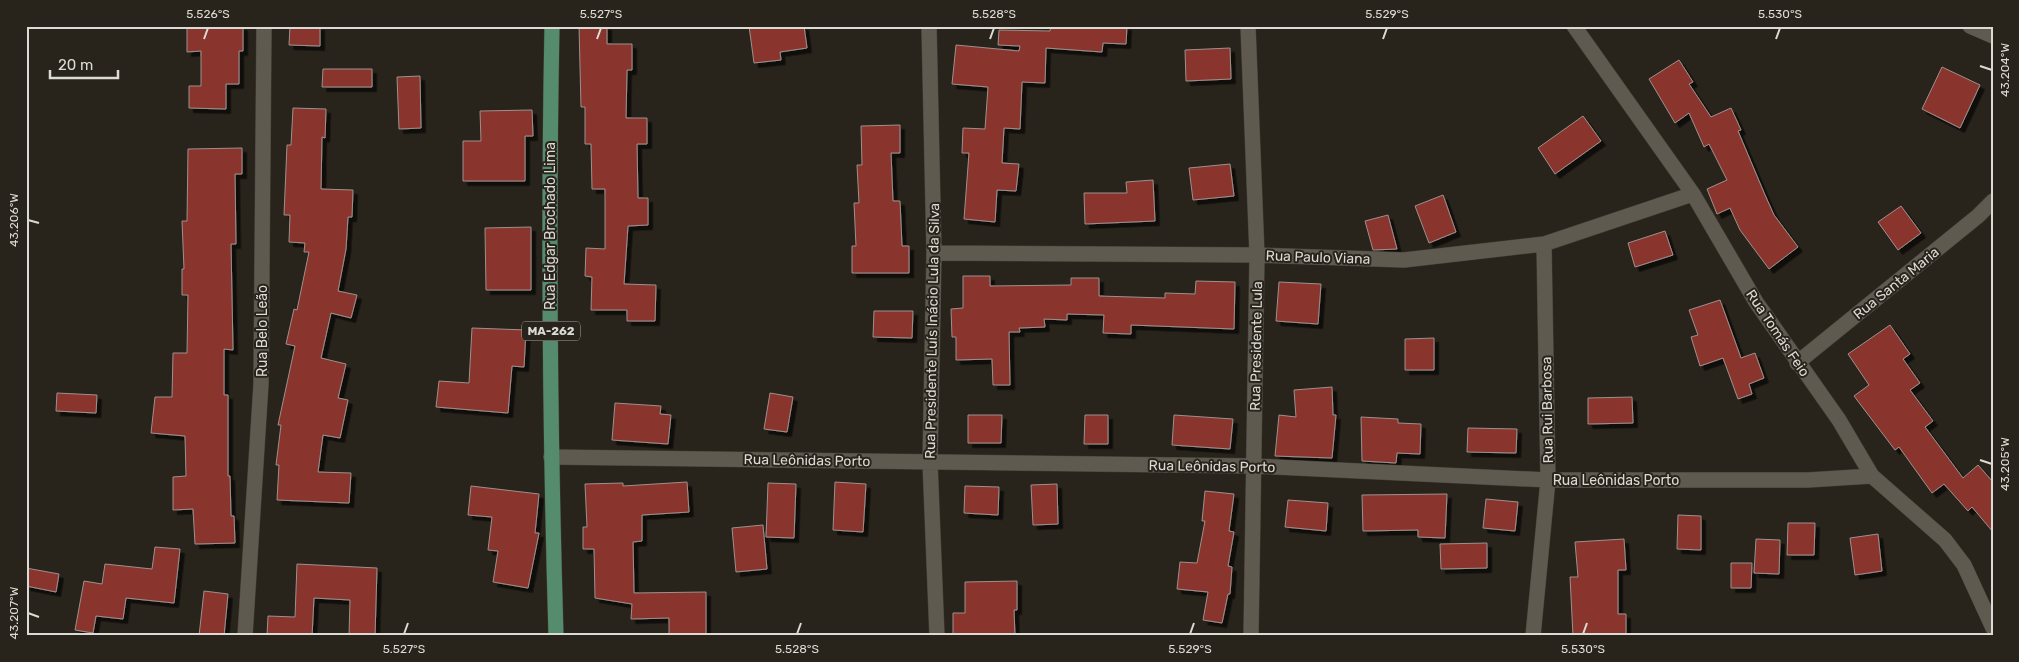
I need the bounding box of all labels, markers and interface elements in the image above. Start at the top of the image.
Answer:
text: 5.526°S [186,7,230,21]
text: 5.527°S [580,7,622,21]
text: 5.528°S [972,7,1016,21]
text: 5.529°S [1365,7,1409,21]
text: 5.530°S [1758,7,1802,21]
text: 43.204°W [1998,43,2012,97]
scale bar [50,48,118,80]
text: 20 m [58,56,93,74]
street label: Rua Edgar Brochado Lima [542,142,559,310]
text: 43.206°W [7,193,21,247]
street label: Rua Presidente Luís Inácio Lula da Silva [922,203,943,459]
street label: Rua Santa Maria [1850,244,1943,323]
street label: Rua Paulo Viana [1265,247,1371,268]
street label: Rua Presidente Lula [1247,281,1266,411]
street label: Rua Belo Leão [254,285,271,377]
street label: Rua Tomás Feio [1742,287,1813,380]
road number: MA-262 [522,322,580,341]
street label: Rua Rui Barbosa [1538,356,1557,464]
text: 43.205°W [1998,437,2012,491]
street label: Rua Leônidas Porto [744,451,870,470]
street label: Rua Leônidas Porto [1149,457,1275,476]
street label: Rua Leônidas Porto [1553,472,1679,489]
text: 43.207°W [7,586,21,639]
text: 5.527°S [383,642,425,656]
text: 5.528°S [775,642,819,656]
text: 5.529°S [1168,642,1212,656]
text: 5.530°S [1561,642,1605,656]

